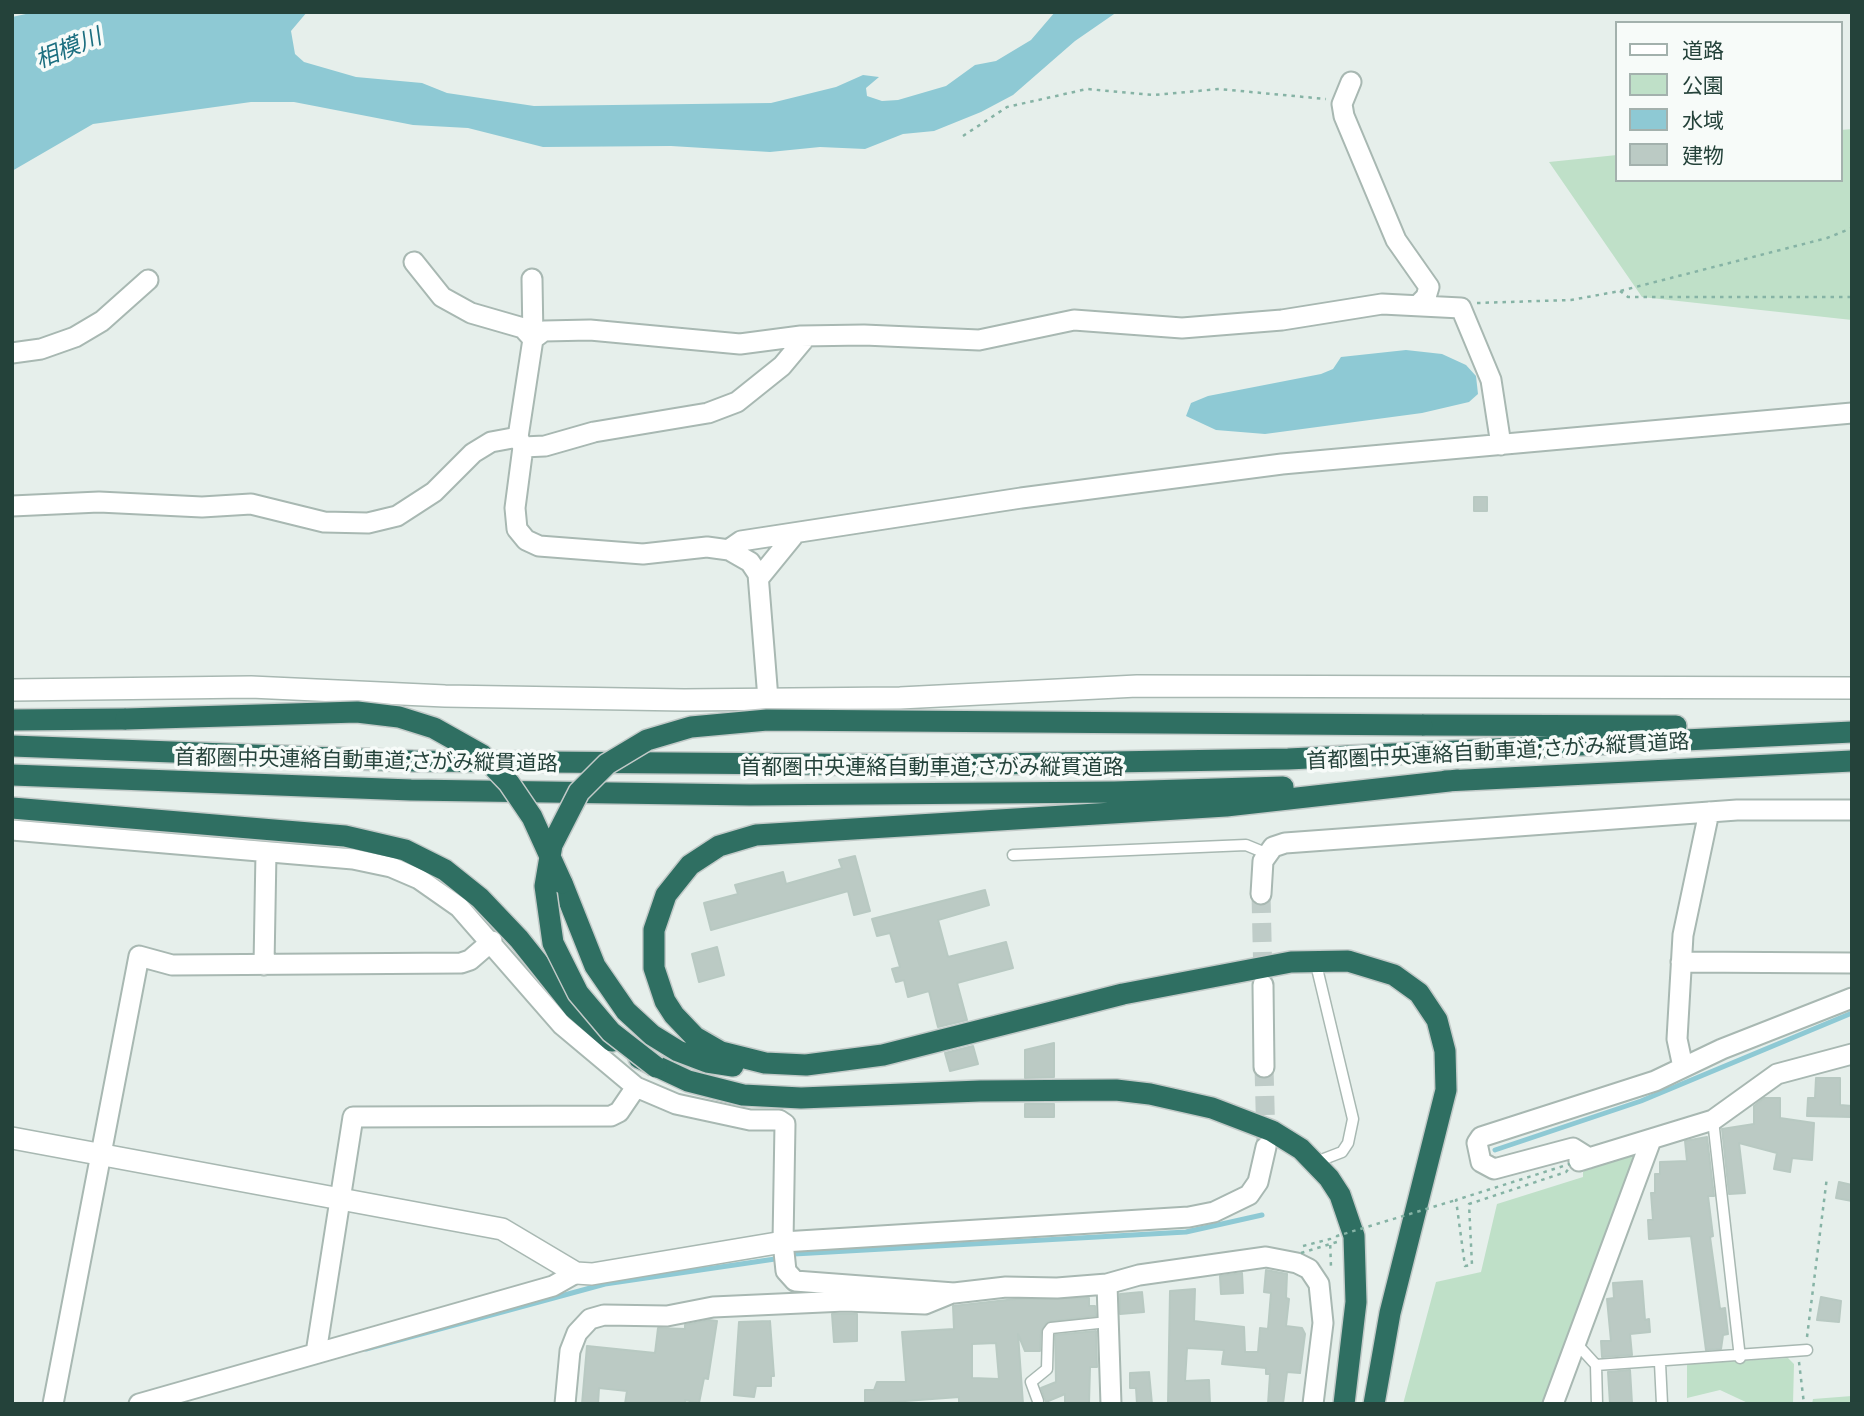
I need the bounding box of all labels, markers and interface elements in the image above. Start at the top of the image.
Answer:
legend [1616,21,1843,182]
water label: 相模川 [32,24,106,76]
text: 道路 [1682,36,1724,65]
text: 公園 [1682,71,1724,100]
text: 水域 [1682,106,1724,135]
text: 建物 [1682,141,1724,170]
street label: 首都圏中央連絡自動車道;さがみ縦貫道路 [1306,730,1690,776]
street label: 首都圏中央連絡自動車道;さがみ縦貫道路 [174,746,558,778]
street label: 首都圏中央連絡自動車道;さがみ縦貫道路 [740,756,1124,782]

